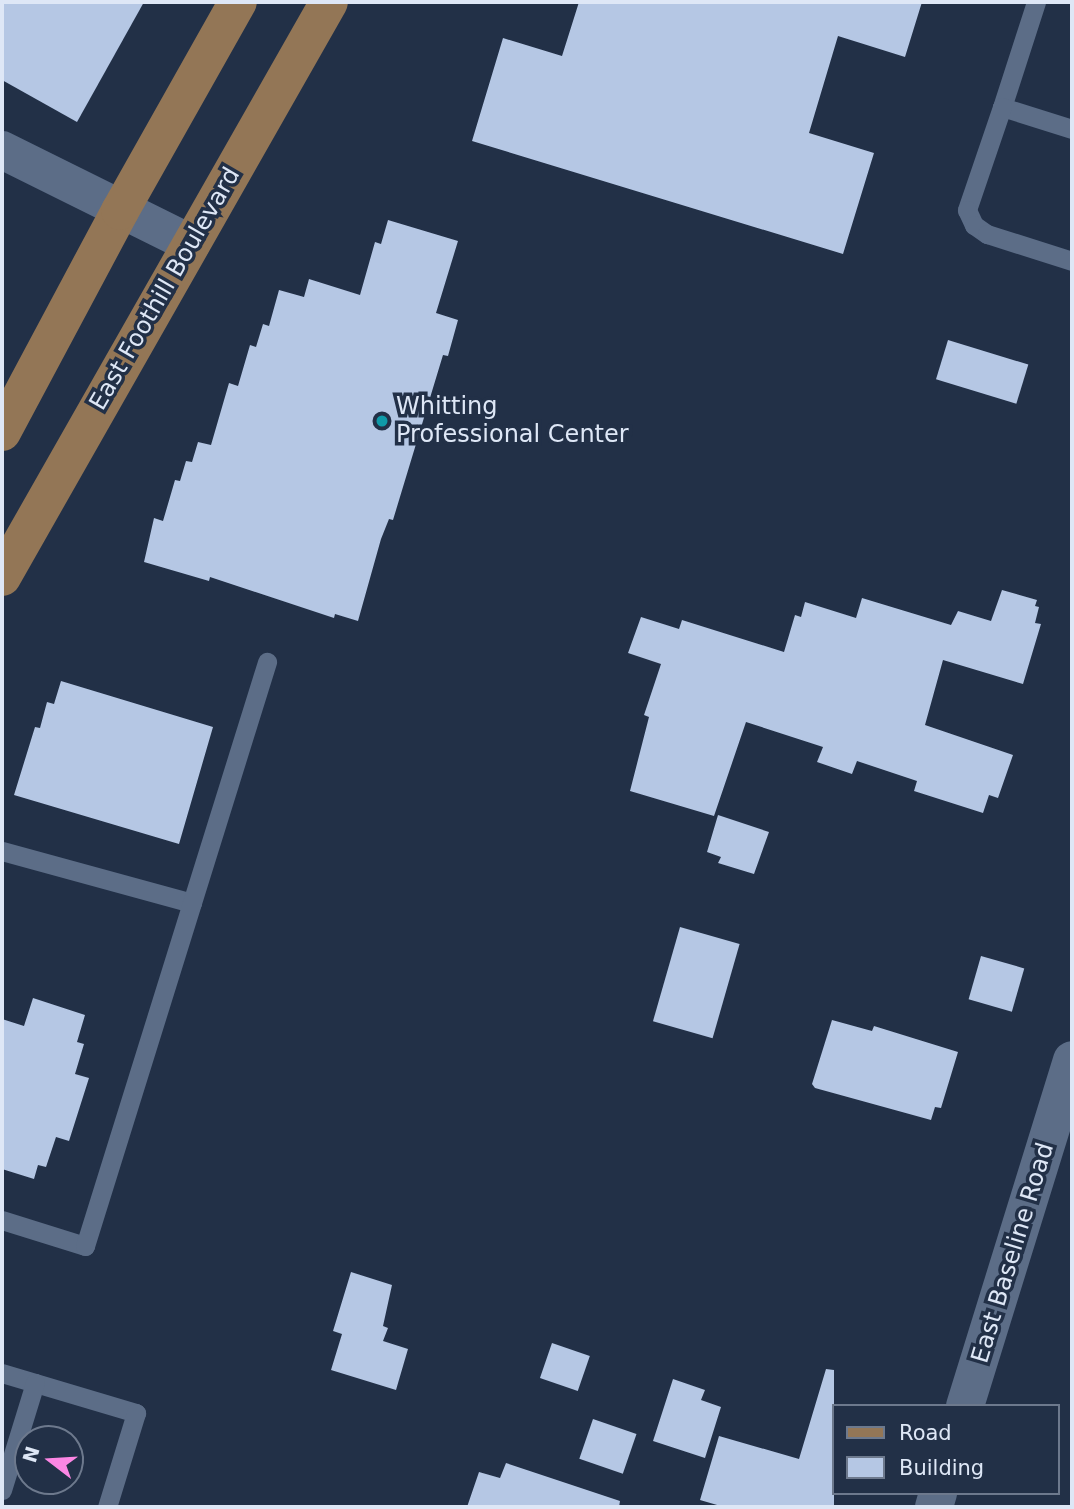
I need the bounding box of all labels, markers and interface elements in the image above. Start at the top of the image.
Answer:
street label: East Foothill Boulevard [84,163,246,415]
place label: Whitting Professional Center [396,393,629,449]
marker: Whitting Professional Center [374,413,390,429]
street label: East Baseline Road [966,1139,1060,1367]
legend [832,1404,1060,1495]
text: Road [899,1421,952,1445]
north arrow [14,1425,84,1495]
text: N [18,1444,44,1465]
text: Building [899,1456,984,1480]

